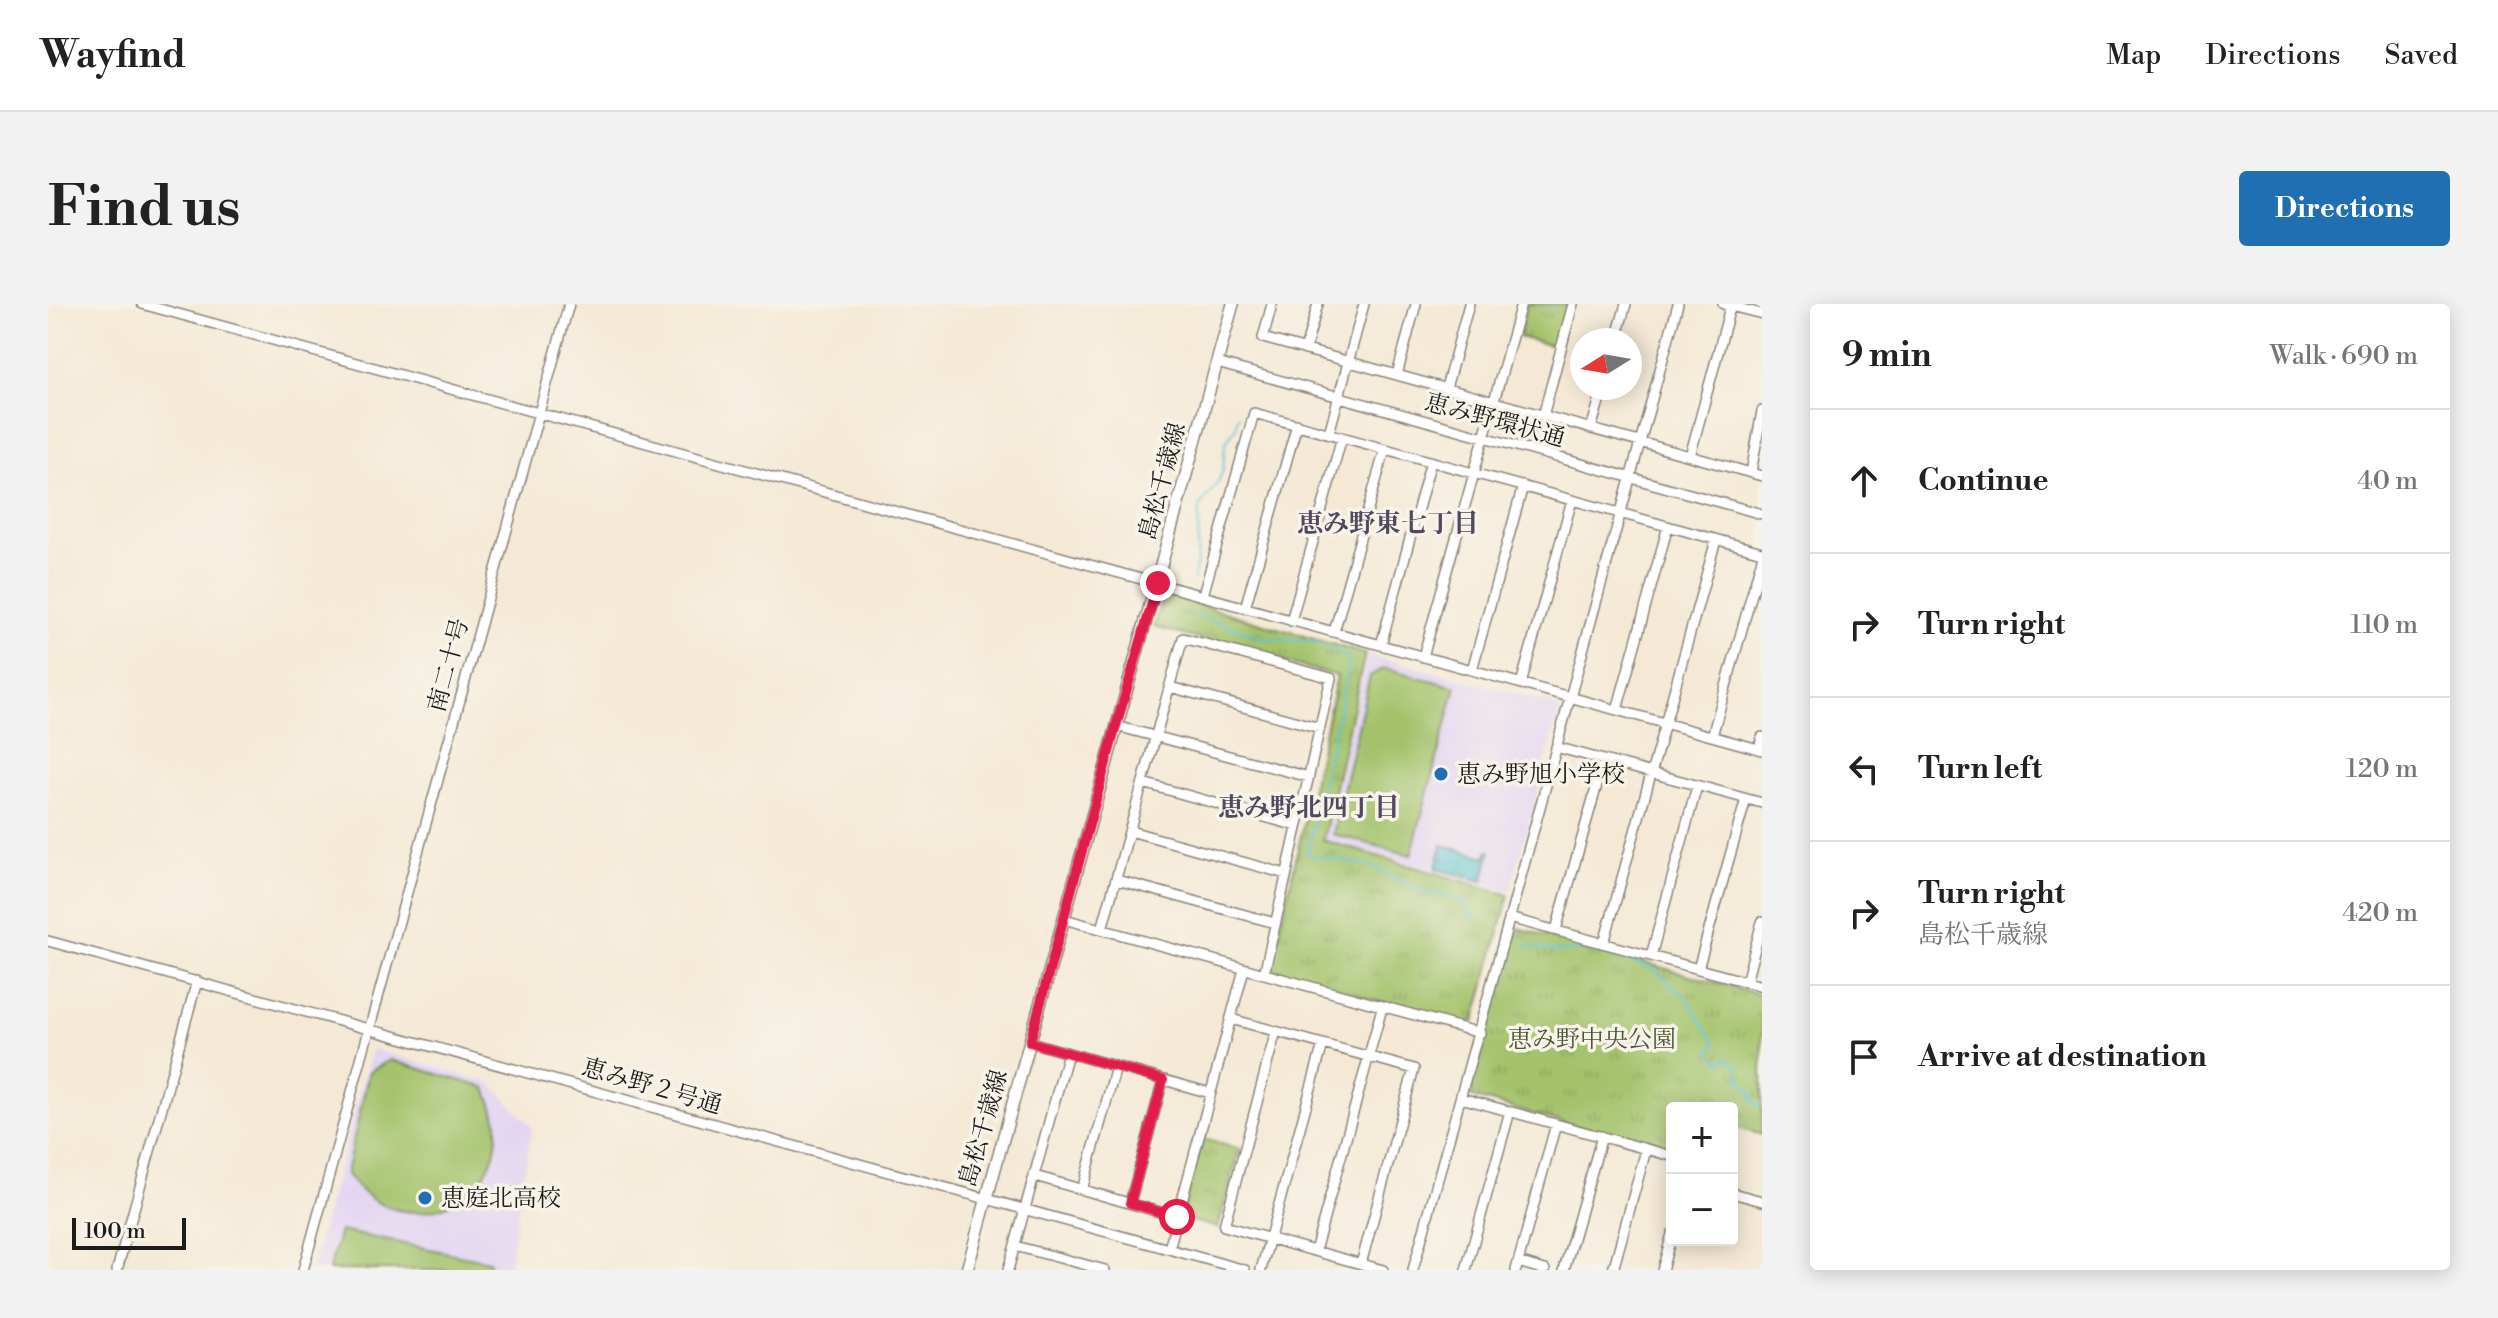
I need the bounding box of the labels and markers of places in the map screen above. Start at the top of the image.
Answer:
place label: 恵み野旭小学校 [1457,760,1625,790]
marker: 恵み野旭小学校 [1432,765,1450,783]
place label: 恵庭北高校 [441,1184,561,1214]
marker: 恵庭北高校 [416,1189,434,1207]

